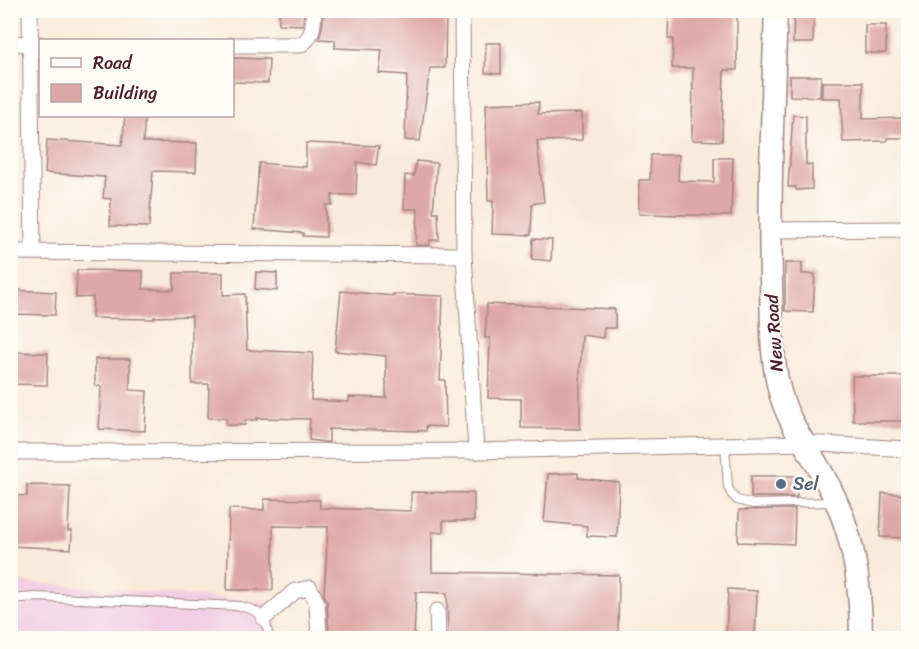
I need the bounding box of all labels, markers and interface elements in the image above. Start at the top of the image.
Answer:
legend [39,39,234,117]
text: Road [93,47,133,79]
text: Building [93,77,157,109]
street label: New Road [755,292,793,373]
place label: Sel [793,468,820,500]
marker: Sel [774,477,788,491]

